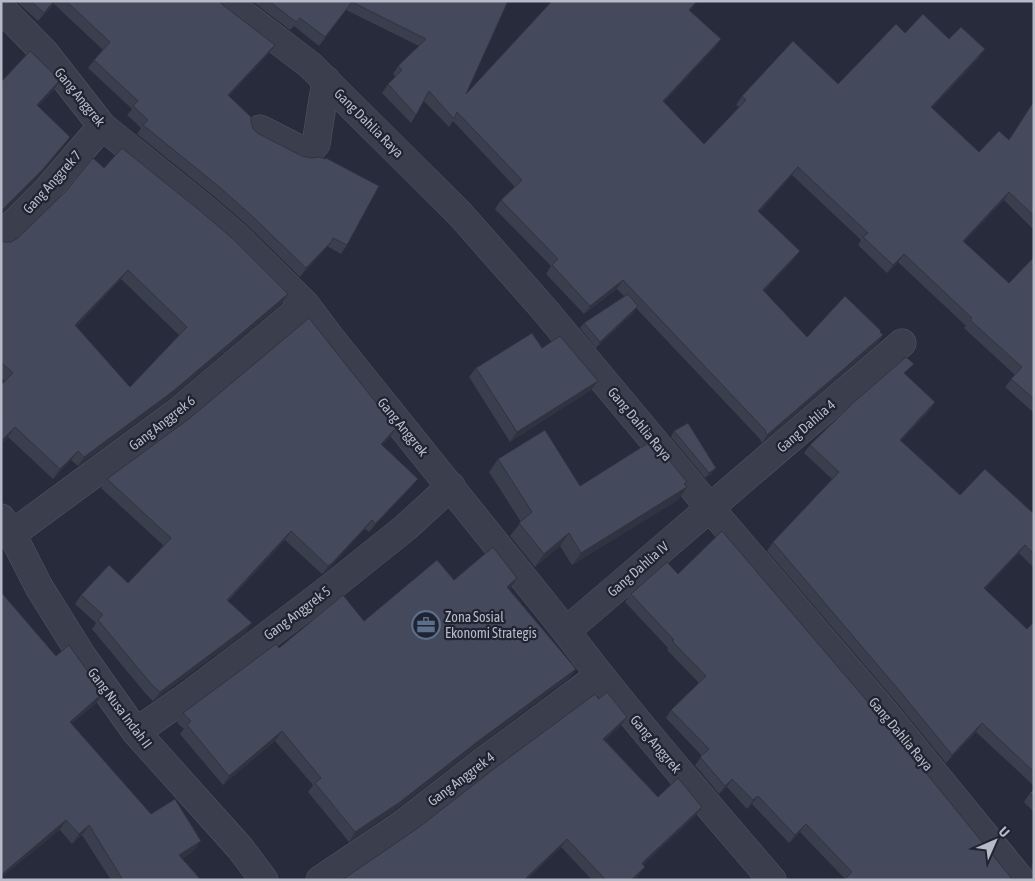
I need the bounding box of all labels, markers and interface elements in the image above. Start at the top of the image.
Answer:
street label: Gang Anggrek [52,64,108,130]
street label: Gang Dahlia Raya [331,85,407,161]
street label: Gang Anggrek 7 [20,147,84,217]
street label: Gang Dahlia Raya [605,384,675,464]
street label: Gang Anggrek 6 [126,392,198,454]
street label: Gang Anggrek [375,394,431,460]
street label: Gang Dahlia 4 [774,396,839,456]
street label: Gang Dahlia IV [604,538,672,600]
street label: Gang Anggrek 5 [261,583,333,643]
place label: Zona Sosial Ekonomi Strategis [445,609,537,641]
office icon: Zona Sosial Ekonomi Strategis [411,610,441,640]
street label: Gang Nusa Indah II [85,665,155,751]
street label: Gang Dahlia Raya [866,694,936,774]
street label: Gang Anggrek [627,712,685,776]
street label: Gang Anggrek 4 [425,749,498,809]
north arrow [970,816,1020,866]
text: U [996,823,1013,840]

